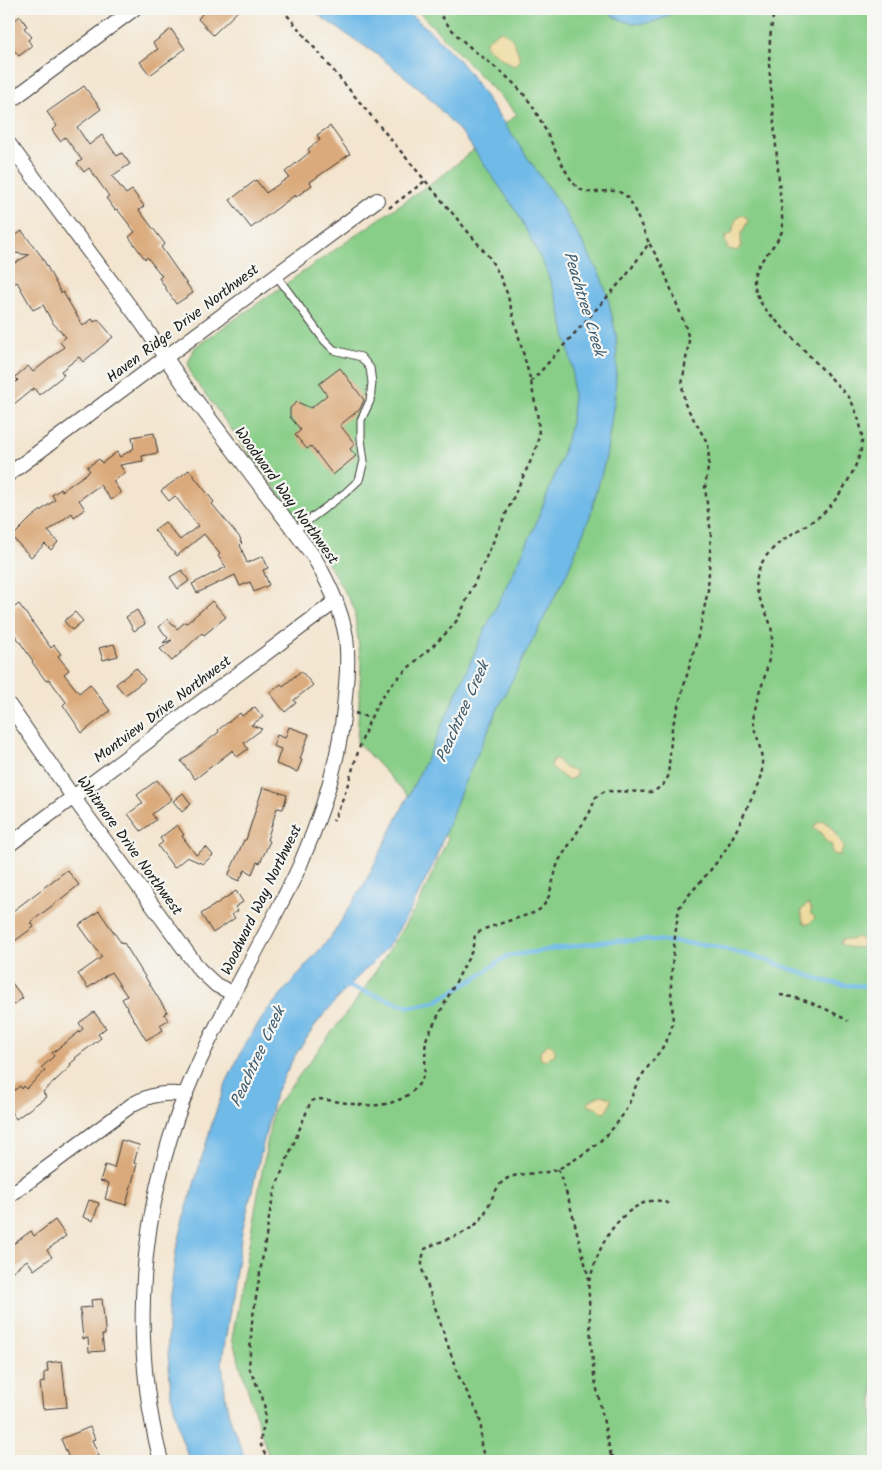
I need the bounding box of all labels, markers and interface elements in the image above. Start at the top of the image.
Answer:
water label: Peachtree Creek [556,249,612,362]
street label: Haven Ridge Drive Northwest [102,258,265,390]
street label: Woodward Way Northwest [228,422,344,570]
street label: Montview Drive Northwest [89,650,237,770]
water label: Peachtree Creek [430,655,497,767]
street label: Whitmore Drive Northwest [70,771,188,921]
street label: Woodward Way Northwest [215,820,309,979]
water label: Peachtree Creek [224,1000,293,1111]

